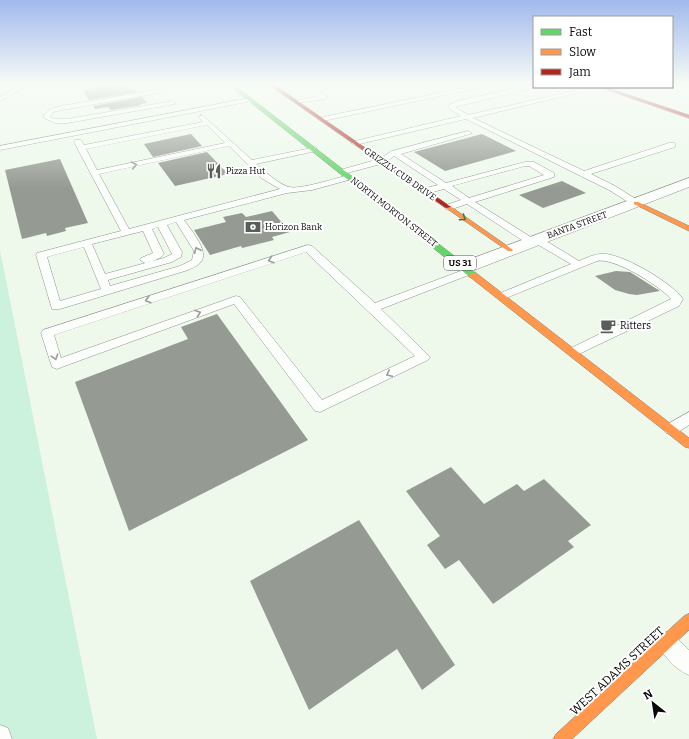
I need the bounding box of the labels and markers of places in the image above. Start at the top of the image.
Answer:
restaurant icon: Pizza Hut [205,162,223,180]
place label: Pizza Hut [226,166,266,176]
bank icon: Horizon Bank [244,218,262,236]
place label: Horizon Bank [265,222,323,232]
cafe icon: Ritters [599,317,617,335]
place label: Ritters [620,320,651,332]

